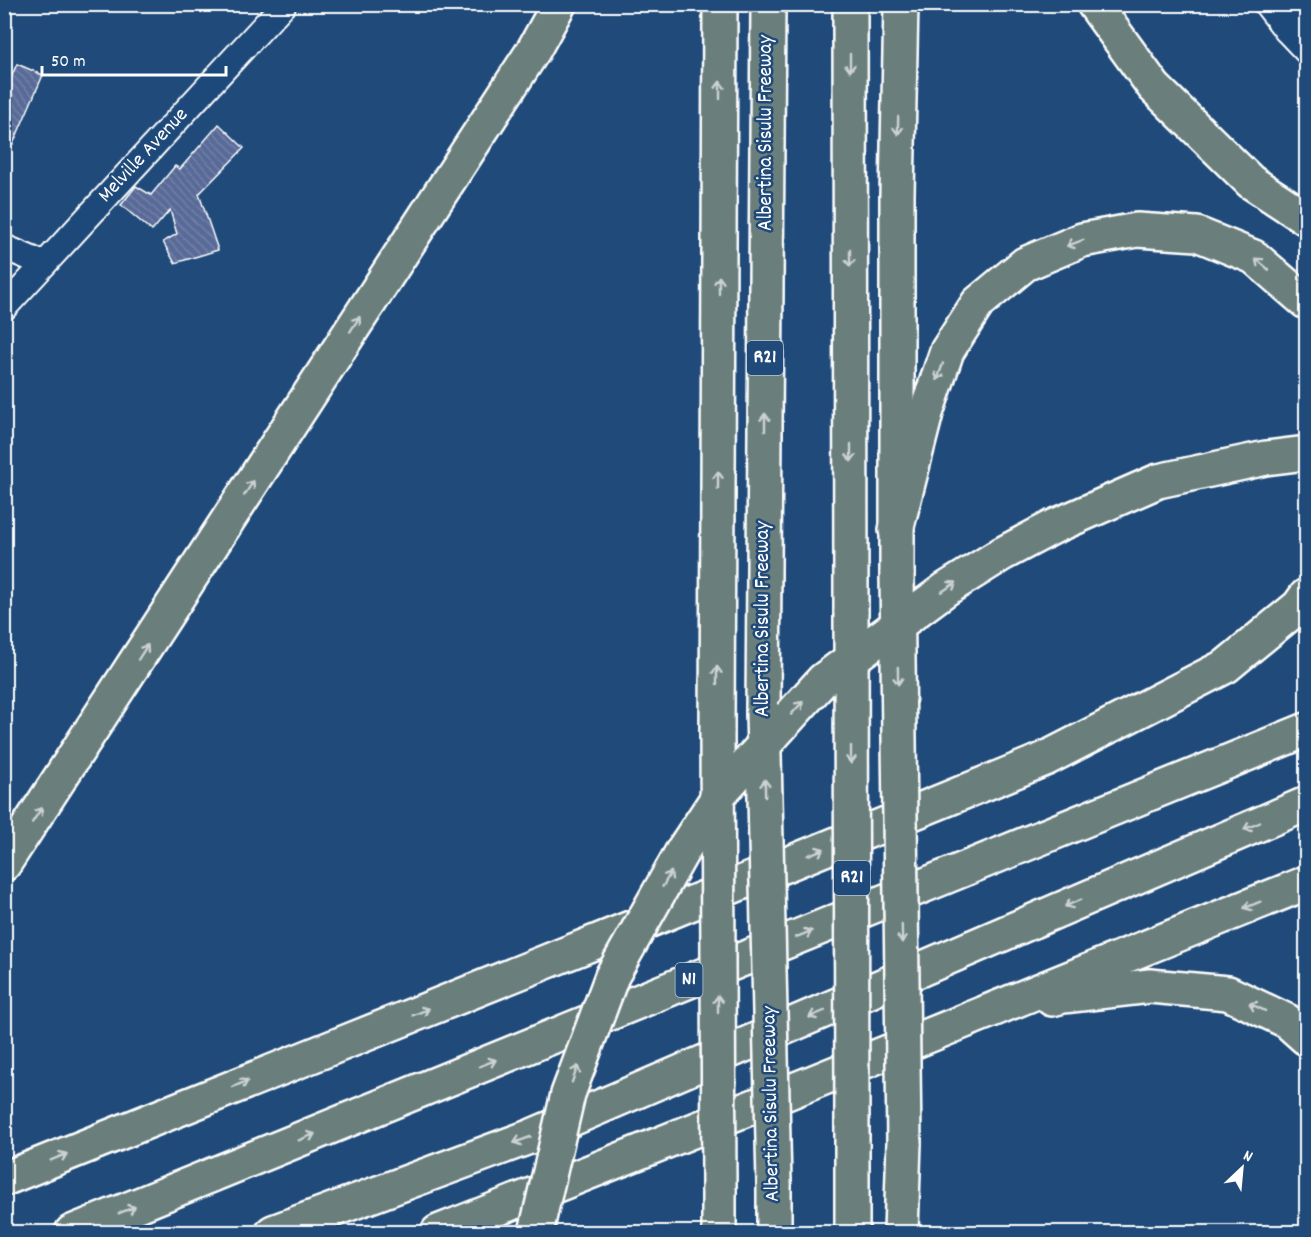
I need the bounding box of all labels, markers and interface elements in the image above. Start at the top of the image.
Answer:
street label: Albertina Sisulu Freeway [752,35,782,231]
scale bar [42,39,226,77]
text: 50 m [51,50,86,75]
one-way arrow [844,52,856,72]
one-way arrow [714,80,726,100]
street label: Melville Avenue [92,102,196,210]
one-way arrow [892,115,904,135]
one-way arrow [1067,238,1085,249]
one-way arrow [844,247,856,267]
one-way arrow [1255,257,1270,271]
one-way arrow [713,275,725,295]
one-way arrow [349,316,362,333]
road number: R21 [747,341,783,375]
one-way arrow [933,362,944,381]
one-way arrow [759,413,771,433]
one-way arrow [845,442,857,462]
one-way arrow [712,470,724,490]
one-way arrow [243,480,255,497]
street label: Albertina Sisulu Freeway [749,521,779,717]
one-way arrow [940,581,957,593]
one-way arrow [137,644,149,661]
one-way arrow [711,665,723,685]
one-way arrow [892,665,904,685]
one-way arrow [790,701,804,716]
one-way arrow [845,745,857,765]
one-way arrow [759,779,770,799]
one-way arrow [31,807,43,824]
one-way arrow [1244,821,1262,833]
one-way arrow [806,846,825,857]
road number: R21 [834,861,870,895]
one-way arrow [661,871,673,888]
one-way arrow [1065,898,1083,910]
one-way arrow [1243,900,1262,911]
one-way arrow [896,923,907,943]
one-way arrow [795,928,813,939]
road number: N1 [676,963,702,997]
one-way arrow [712,995,724,1015]
one-way arrow [1249,1001,1267,1012]
street label: Albertina Sisulu Freeway [755,1005,789,1202]
one-way arrow [411,1006,430,1017]
one-way arrow [808,1009,826,1020]
one-way arrow [478,1057,496,1068]
one-way arrow [571,1065,582,1084]
one-way arrow [230,1078,249,1089]
one-way arrow [297,1131,316,1142]
one-way arrow [513,1135,532,1146]
north arrow [1212,1138,1272,1198]
text: N [1239,1145,1256,1169]
one-way arrow [49,1151,68,1162]
one-way arrow [117,1204,135,1215]

